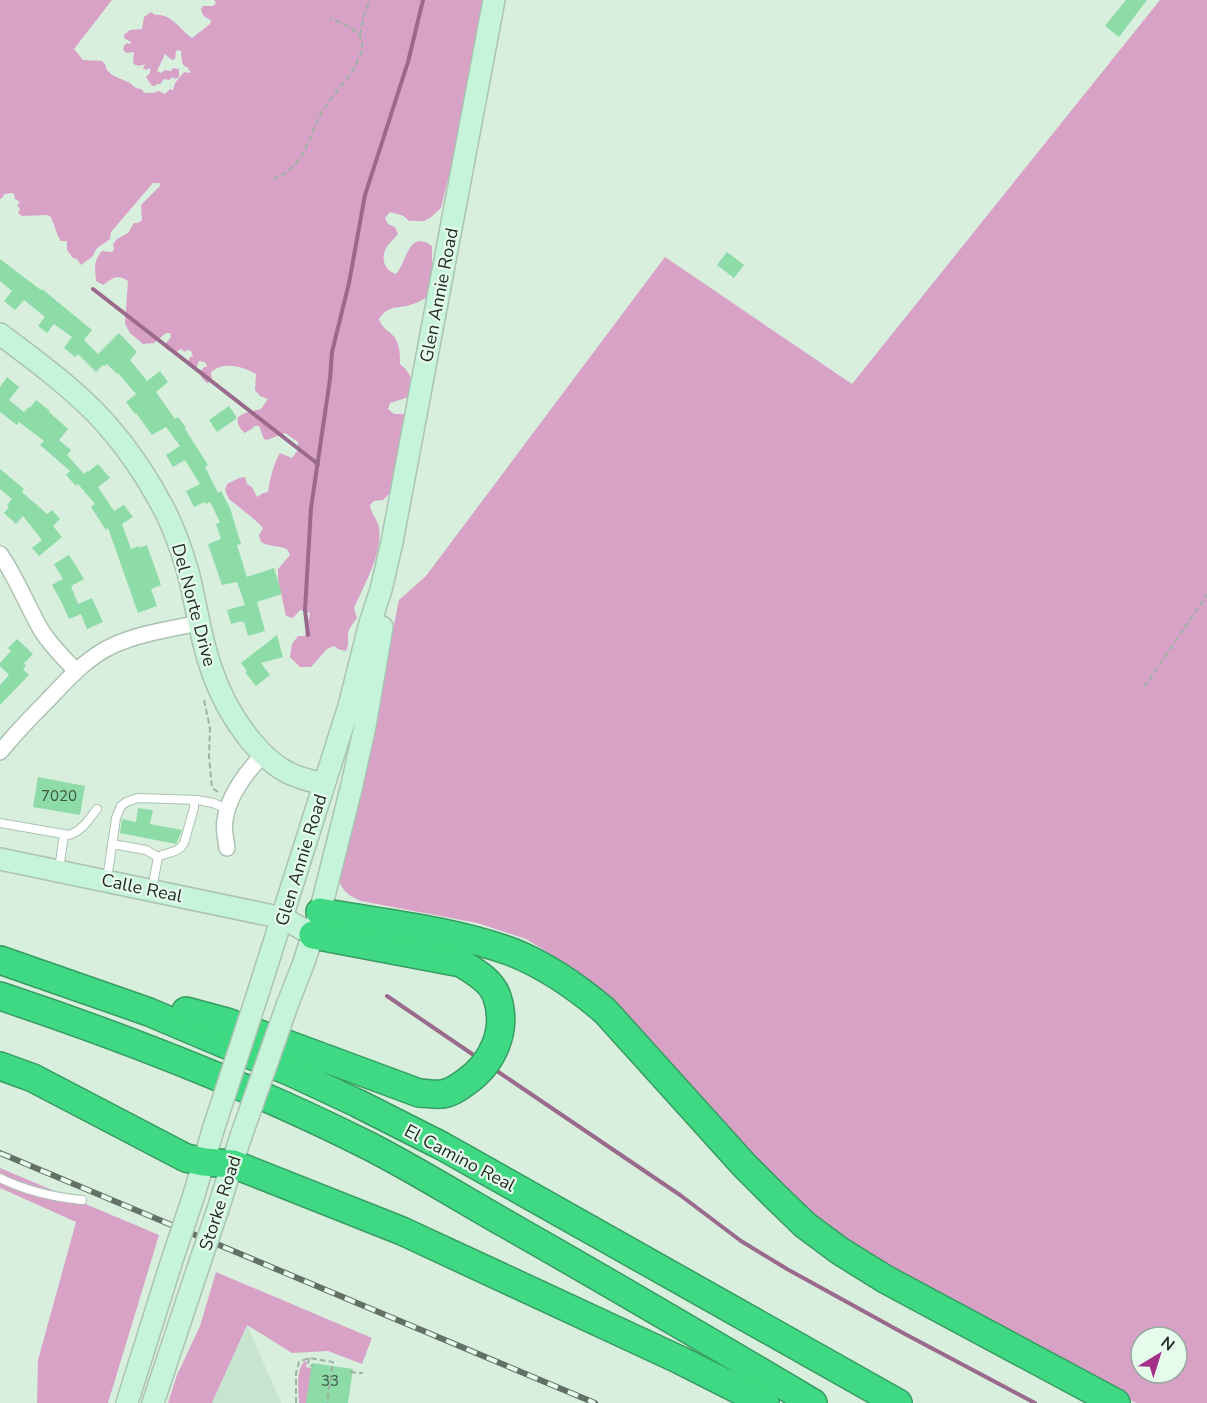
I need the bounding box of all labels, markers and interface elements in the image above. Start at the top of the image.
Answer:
street label: Glen Annie Road [414,226,464,364]
street label: Del Norte Drive [166,541,222,669]
house number: 7020 [41,786,77,806]
street label: Glen Annie Road [270,791,332,929]
street label: Calle Real [99,868,185,908]
street label: El Camino Real [400,1119,520,1198]
street label: Storke Road [193,1152,247,1254]
north arrow [1129,1325,1189,1385]
text: N [1156,1332,1179,1356]
house number: 33 [321,1371,339,1391]

